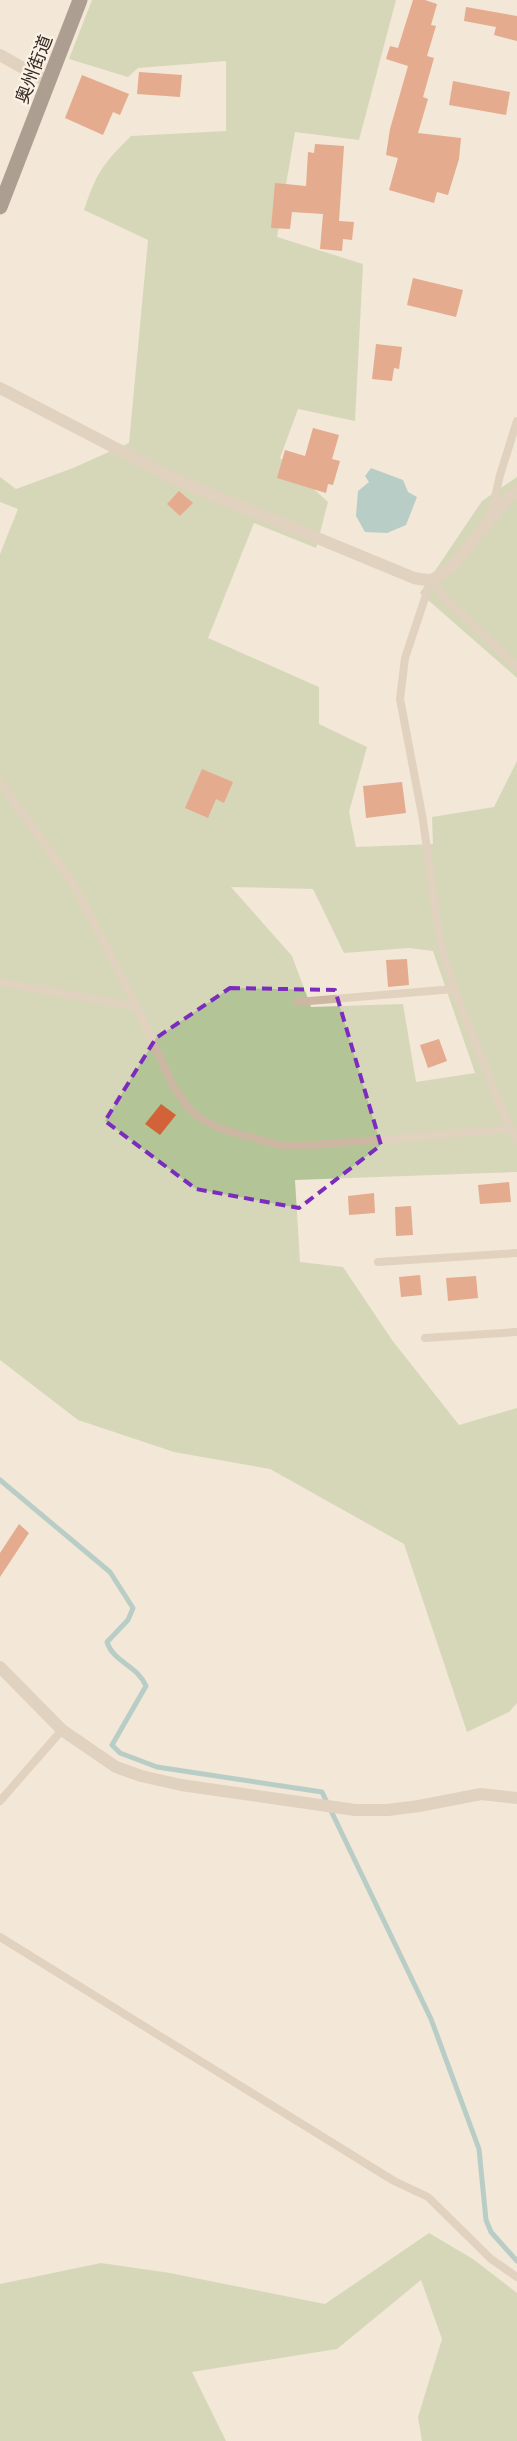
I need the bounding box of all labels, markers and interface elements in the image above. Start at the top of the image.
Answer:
street label: 奥州街道 [10,31,56,107]

